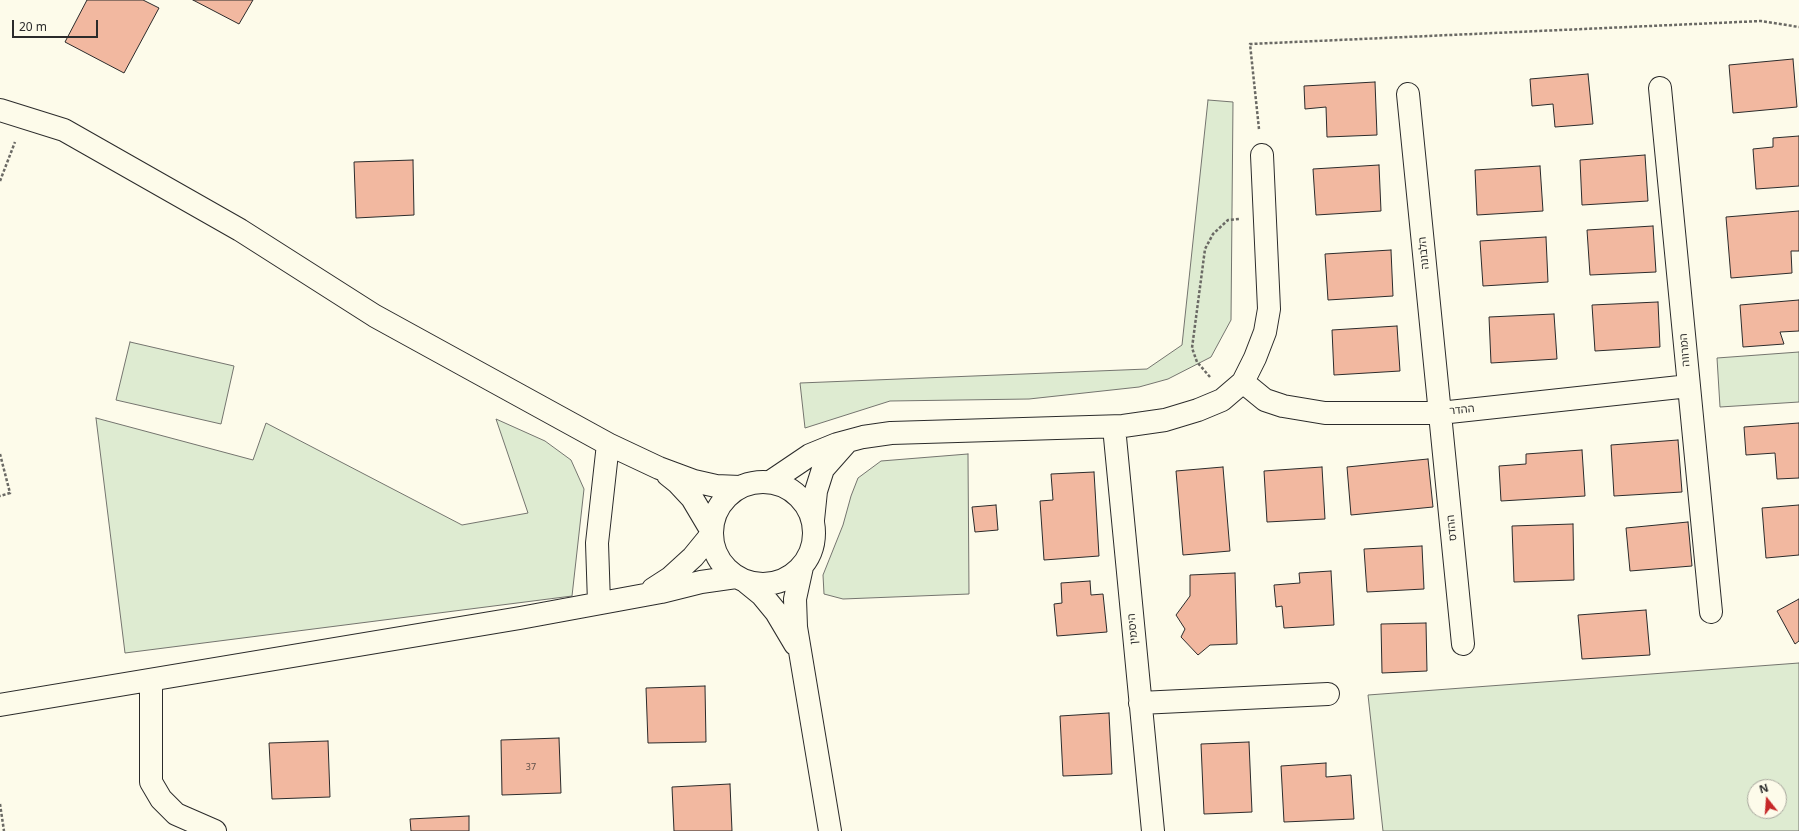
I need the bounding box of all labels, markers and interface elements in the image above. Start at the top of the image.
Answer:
scale bar [14,12,100,38]
text: 20 m [19,18,47,35]
street label: הלבונה [1416,236,1432,270]
street label: המרווה [1677,333,1693,367]
street label: ההדר [1449,402,1475,418]
street label: ההדס [1444,514,1460,542]
street label: היסמין [1125,613,1141,645]
house number: 37 [526,762,536,772]
north arrow [1747,779,1787,819]
text: N [1757,780,1770,796]

